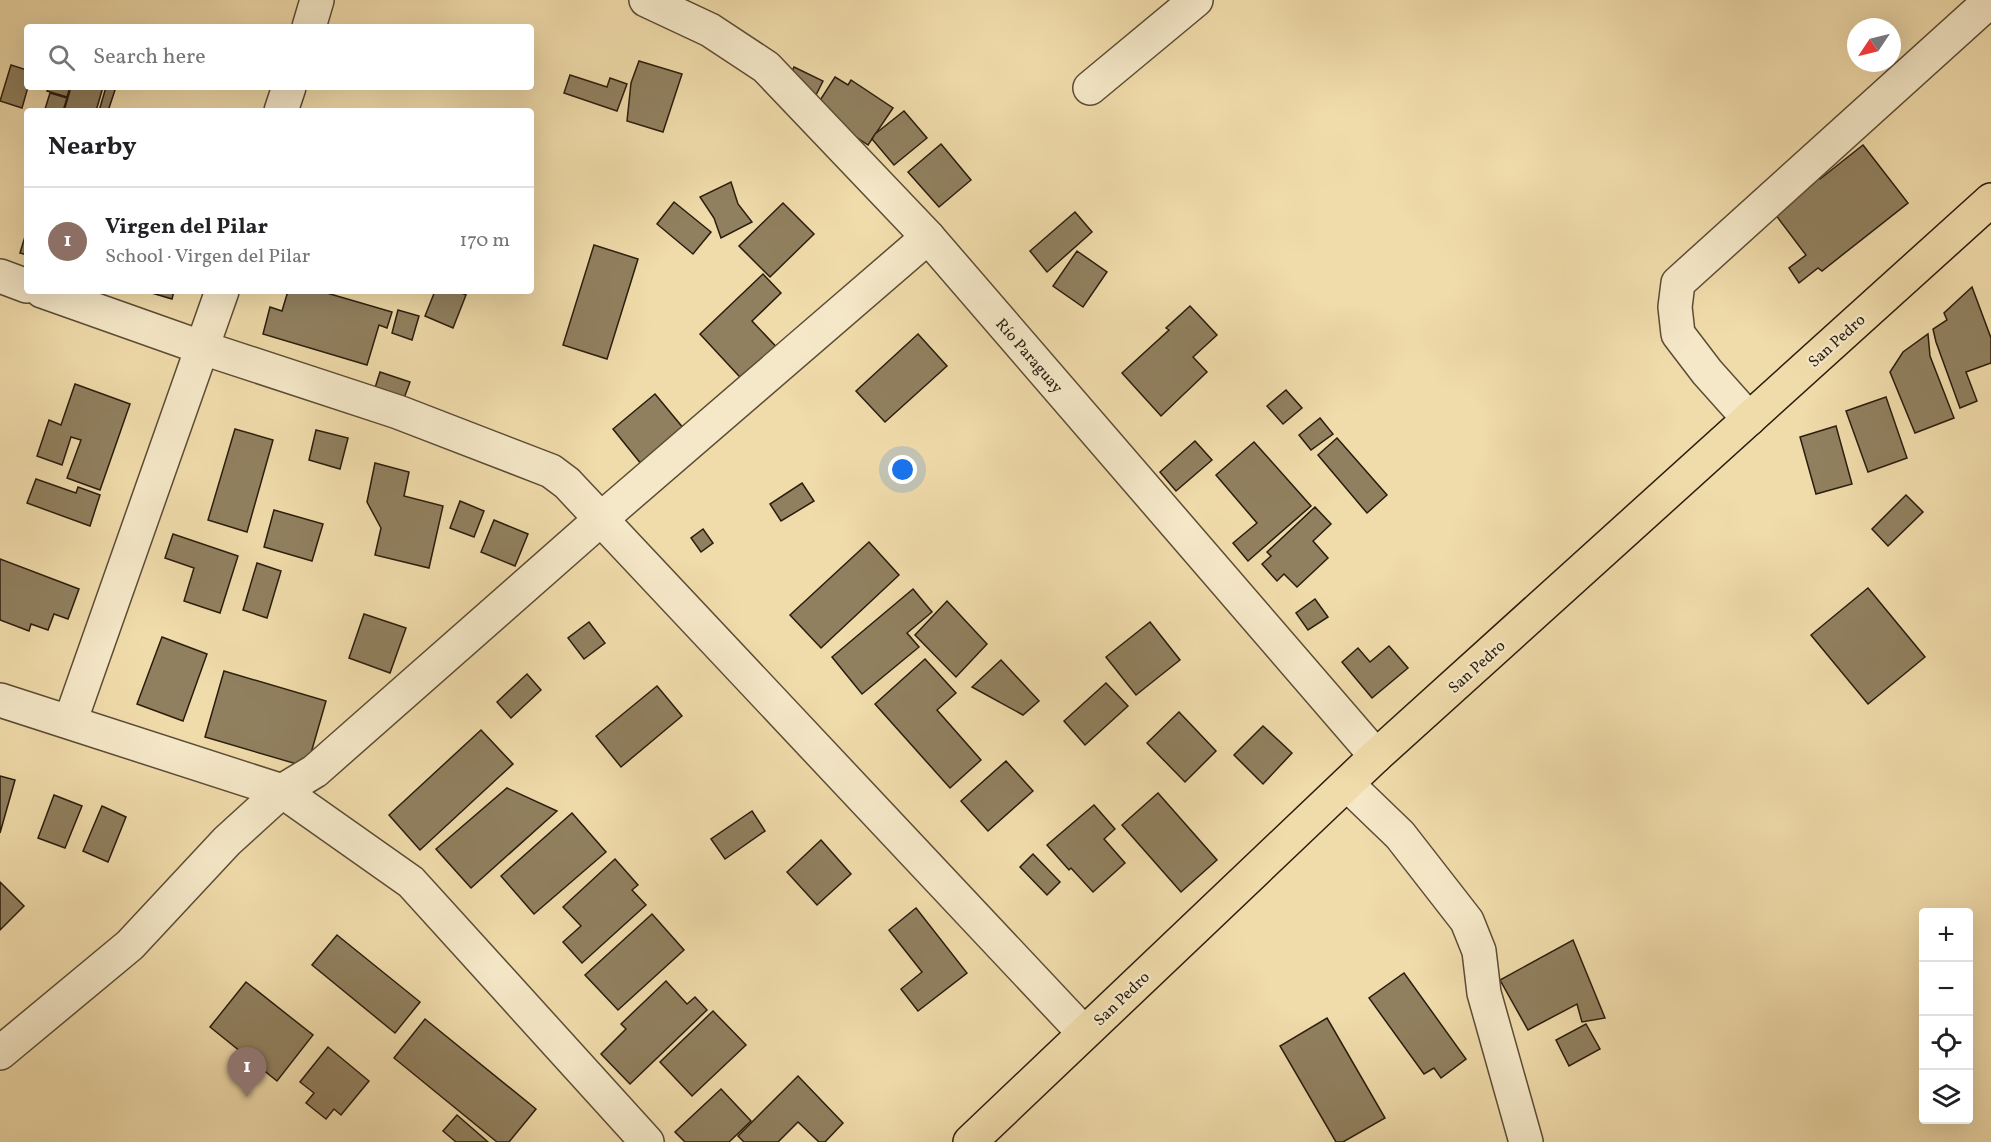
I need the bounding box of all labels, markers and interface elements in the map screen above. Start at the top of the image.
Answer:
north arrow [1847,18,1901,72]
search box [24,24,534,90]
icon: search [45,41,78,74]
text: Search here [93,42,206,73]
text: Nearby [48,129,137,165]
text: Virgen del Pilar [105,212,268,243]
text: 1 [63,227,72,255]
text: 170 m [460,227,510,255]
text: School · Virgen del Pilar [105,243,310,271]
street label: San Pedro [1804,310,1871,373]
street label: Río Paraguay [990,314,1067,399]
your location [888,455,917,484]
street label: San Pedro [1444,636,1511,699]
map controls [1919,908,1973,1124]
button: + [1919,908,1973,962]
button: − [1919,962,1973,1016]
street label: San Pedro [1089,967,1155,1032]
button: locate [1919,1016,1973,1070]
pin: 1 [228,1048,266,1097]
button: layers [1919,1070,1973,1124]

